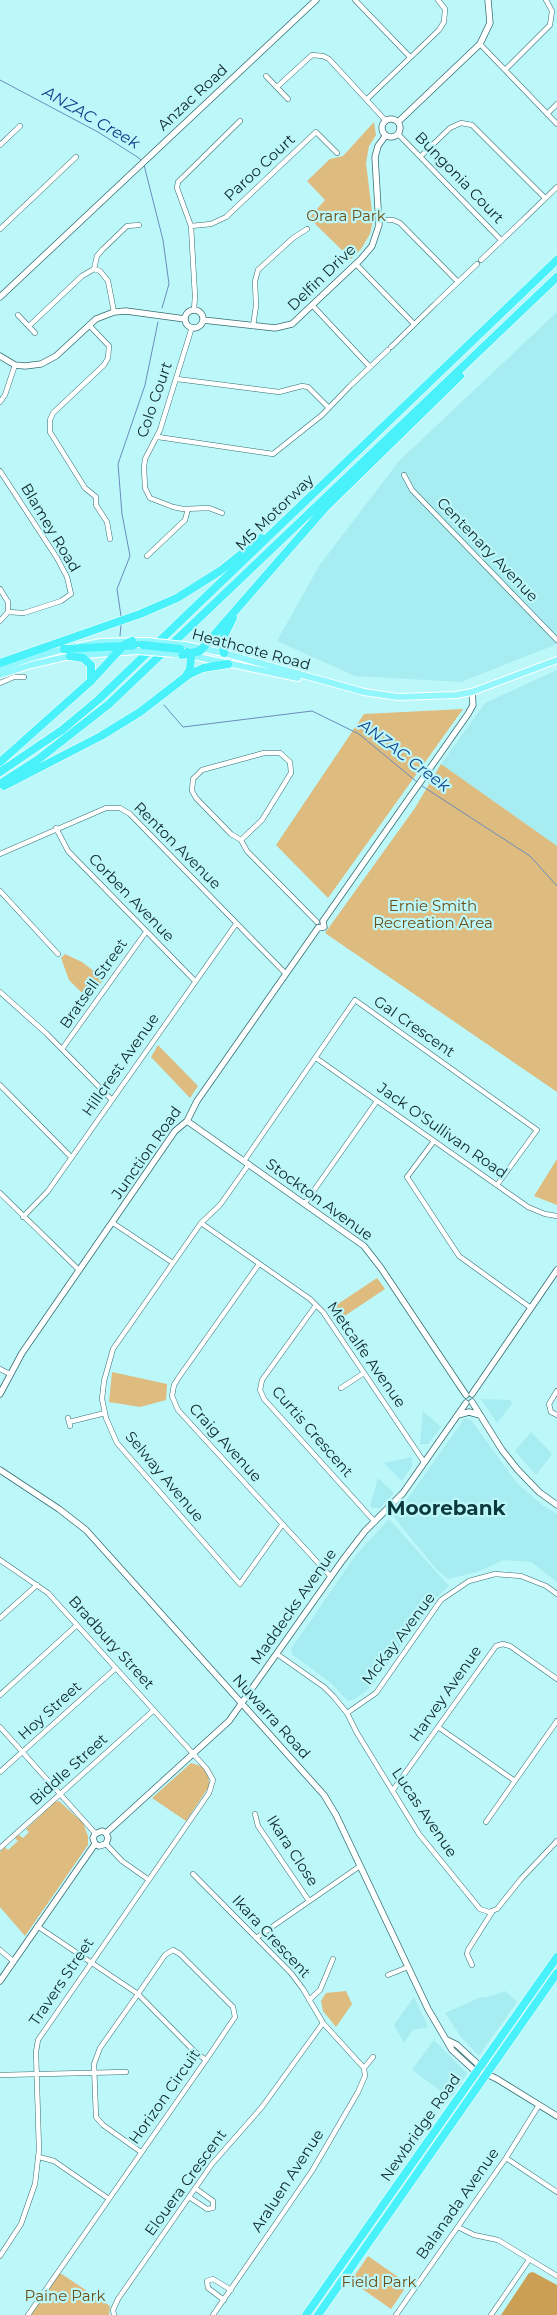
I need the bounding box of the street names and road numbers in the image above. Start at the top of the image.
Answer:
street label: Anzac Road [154,61,232,135]
street label: Bungonia Court [411,128,507,228]
street label: Paroo Court [221,131,299,205]
street label: Delfin Drive [284,241,360,315]
street label: Colo Court [134,360,176,440]
street label: M5 Motorway [232,471,318,555]
street label: Blamey Road [16,480,84,576]
street label: Centenary Avenue [433,494,541,606]
street label: Heathcote Road [190,626,312,674]
street label: Renton Avenue [130,799,224,893]
street label: Corben Avenue [84,850,178,946]
street label: Bratsell Street [56,936,132,1032]
street label: Gal Crescent [370,992,458,1062]
street label: Hillcrest Avenue [79,1010,163,1120]
street label: Jack O'Sullivan Road [374,1079,510,1183]
street label: Junction Road [108,1103,186,1203]
street label: Stockton Avenue [262,1155,376,1245]
street label: Metcalfe Avenue [323,1299,409,1411]
street label: Curtis Crescent [268,1383,356,1481]
street label: Craig Avenue [185,1400,265,1486]
street label: Selway Avenue [121,1428,207,1526]
street label: Maddecks Avenue [247,1546,341,1668]
street label: McKay Avenue [359,1589,439,1689]
street label: Bradbury Street [64,1593,158,1693]
street label: Harvey Avenue [406,1643,486,1745]
street label: Nuwarra Road [228,1671,314,1763]
street label: Hoy Street [15,1678,85,1744]
street label: Biddle Street [27,1731,111,1809]
street label: Lucas Avenue [387,1765,461,1861]
street label: Ikara Close [262,1812,322,1890]
street label: Ikara Crescent [228,1892,314,1982]
street label: Travers Street [26,1935,98,2029]
street label: Horizon Circuit [126,2046,204,2148]
street label: Newbridge Road [377,2071,465,2185]
street label: Elouera Crescent [141,2126,231,2240]
street label: Araluen Avenue [248,2126,328,2236]
street label: Balanada Avenue [413,2145,503,2263]

